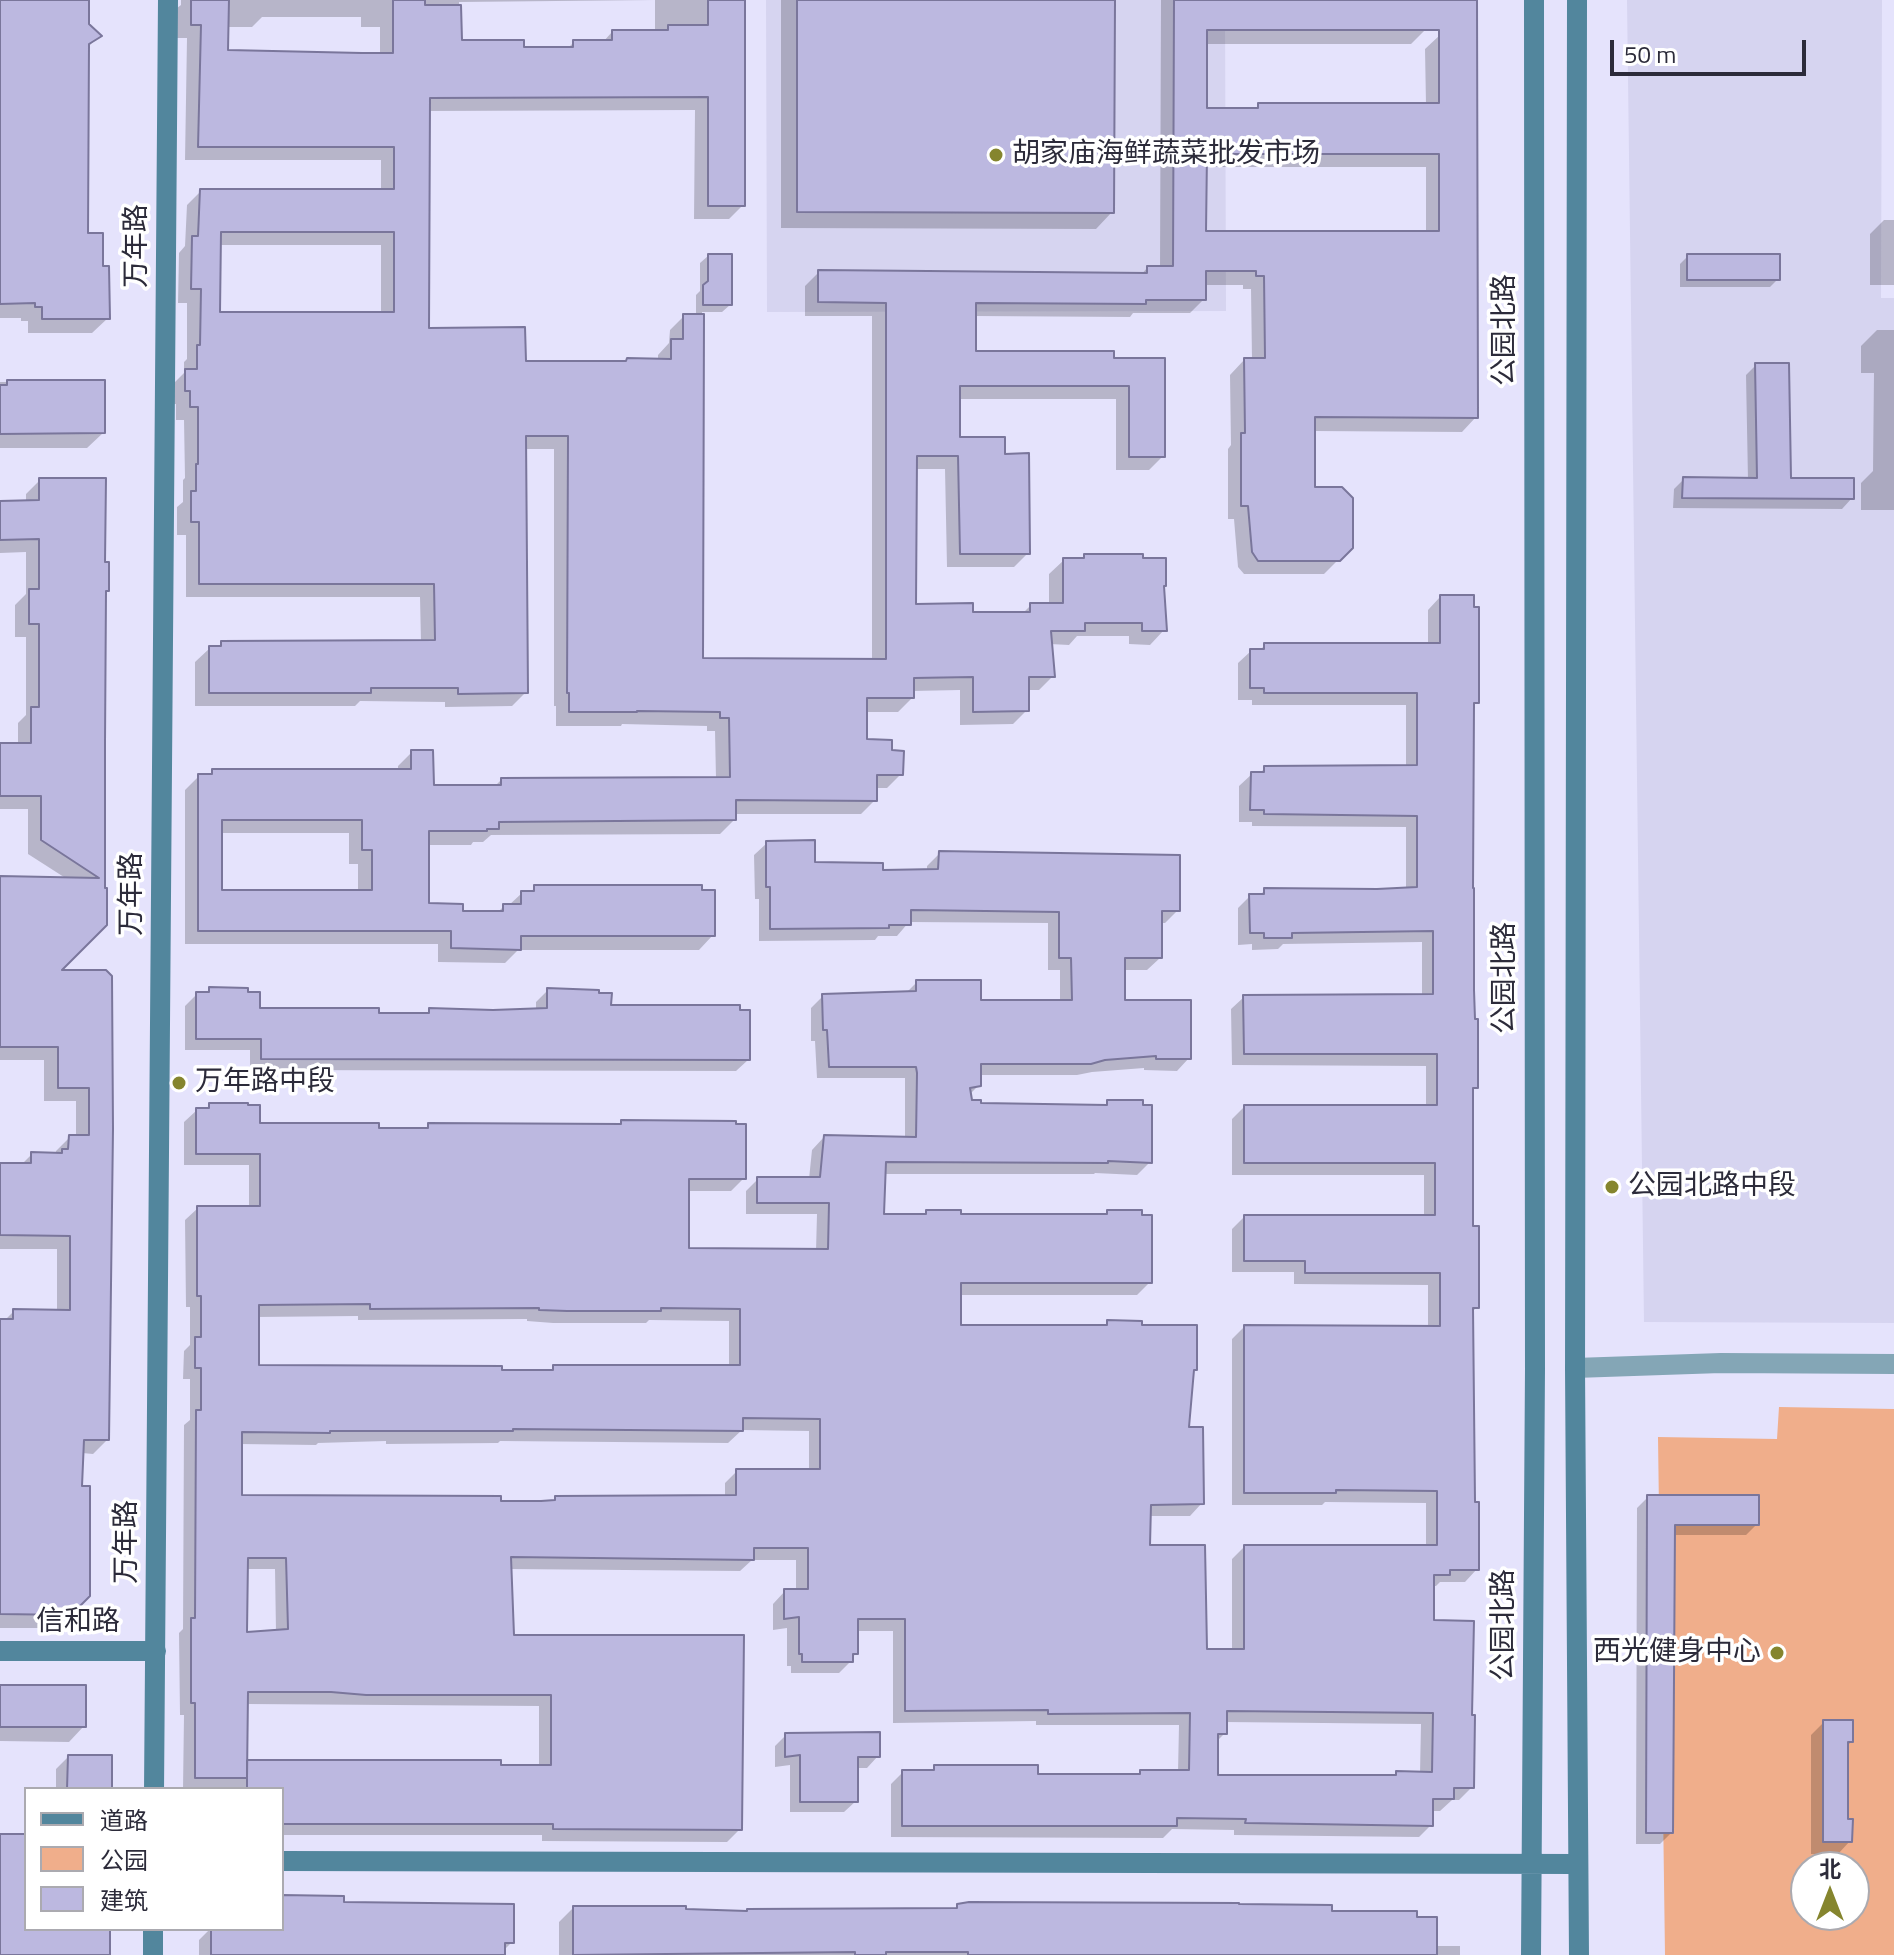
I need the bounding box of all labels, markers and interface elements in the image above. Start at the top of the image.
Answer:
scale bar [1614,24,1810,74]
text: 50 m [1624,36,1676,72]
place label: 胡家庙海鲜蔬菜批发市场 [1012,138,1320,172]
marker: 胡家庙海鲜蔬菜批发市场 [987,146,1005,164]
street label: 万年路 [121,204,155,288]
street label: 公园北路 [1489,274,1523,386]
street label: 万年路 [116,852,150,936]
street label: 公园北路 [1489,922,1523,1034]
place label: 万年路中段 [195,1066,335,1100]
marker: 万年路中段 [170,1074,188,1092]
place label: 公园北路中段 [1628,1170,1796,1204]
marker: 公园北路中段 [1603,1178,1621,1196]
street label: 万年路 [111,1500,145,1584]
street label: 公园北路 [1488,1569,1522,1681]
street label: 信和路 [36,1606,120,1640]
place label: 西光健身中心 [1593,1636,1761,1670]
marker: 西光健身中心 [1768,1644,1786,1662]
legend [24,1787,284,1931]
text: 道路 [100,1802,148,1838]
text: 公园 [100,1842,148,1878]
north arrow [1790,1851,1870,1931]
text: 北 [1819,1852,1841,1886]
text: 建筑 [100,1882,148,1918]

